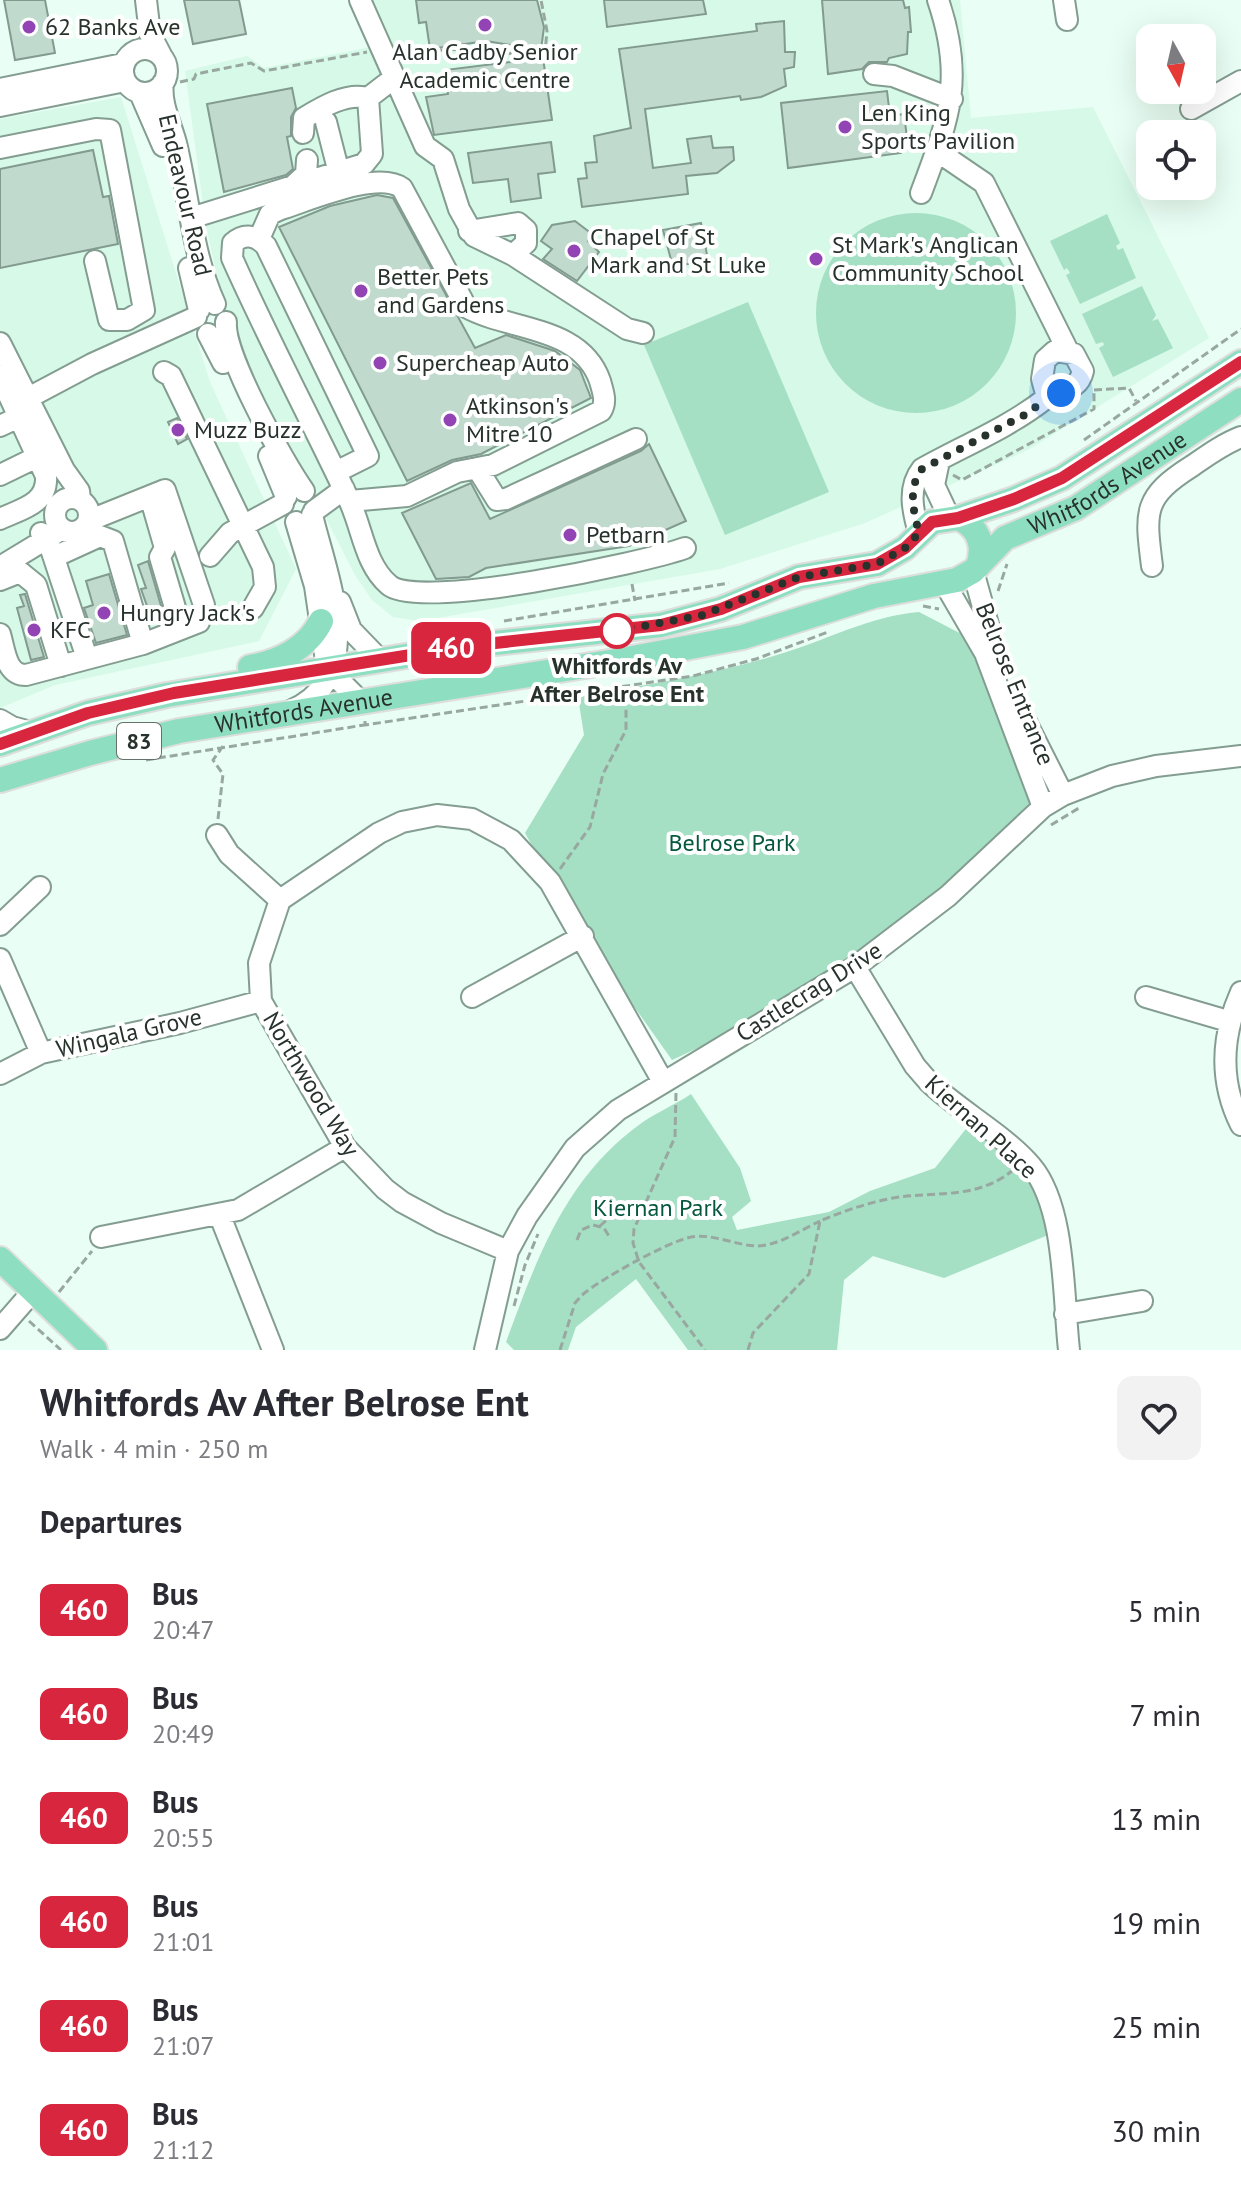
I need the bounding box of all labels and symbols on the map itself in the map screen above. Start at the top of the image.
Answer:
place label: 62 Banks Ave [45,11,181,42]
marker: Alan Cadby Senior Academic Centre [476,16,494,34]
marker: 62 Banks Ave [20,18,38,36]
north arrow [1136,24,1216,104]
place label: Alan Cadby Senior Academic Centre [392,36,578,95]
place label: Len King Sports Pavilion [861,97,1015,156]
street label: Endeavour Road [152,111,219,279]
marker: Len King Sports Pavilion [836,118,854,136]
place label: Chapel of St Mark and St Luke [590,221,766,280]
place label: St Mark's Anglican Community School [832,229,1024,288]
marker: Chapel of St Mark and St Luke [565,242,583,260]
marker: St Mark's Anglican Community School [807,250,825,268]
place label: Better Pets and Gardens [377,261,504,320]
marker: Better Pets and Gardens [352,282,370,300]
place label: Supercheap Auto [396,347,569,378]
marker: Supercheap Auto [371,354,389,372]
your location [1041,373,1081,413]
place label: Atkinson's Mitre 10 [466,390,569,449]
marker: Atkinson's Mitre 10 [441,411,459,429]
place label: Muzz Buzz [194,414,301,445]
marker: Muzz Buzz [169,421,187,439]
street label: Whitfords Avenue [1023,424,1192,541]
place label: Petbarn [586,519,665,550]
marker: Petbarn [561,526,579,544]
place label: Hungry Jack's [120,597,255,628]
street label: Belrose Entrance [969,598,1062,770]
marker: Hungry Jack's [95,604,113,622]
place label: KFC [50,614,91,645]
marker: Whitfords Av After Belrose Ent [600,614,634,648]
marker: KFC [25,621,43,639]
line badge: 460 [405,622,497,674]
place label: Whitfords Av After Belrose Ent [530,650,705,709]
street label: Whitfords Avenue [213,681,395,740]
road number: 83 [117,723,161,759]
park label: Belrose Park [668,827,796,858]
street label: Castlecrag Drive [730,934,887,1049]
street label: Wingala Grove [53,1001,205,1064]
street label: Northwood Way [256,1006,367,1162]
street label: Kiernan Place [919,1068,1044,1185]
park label: Kiernan Park [593,1192,724,1223]

